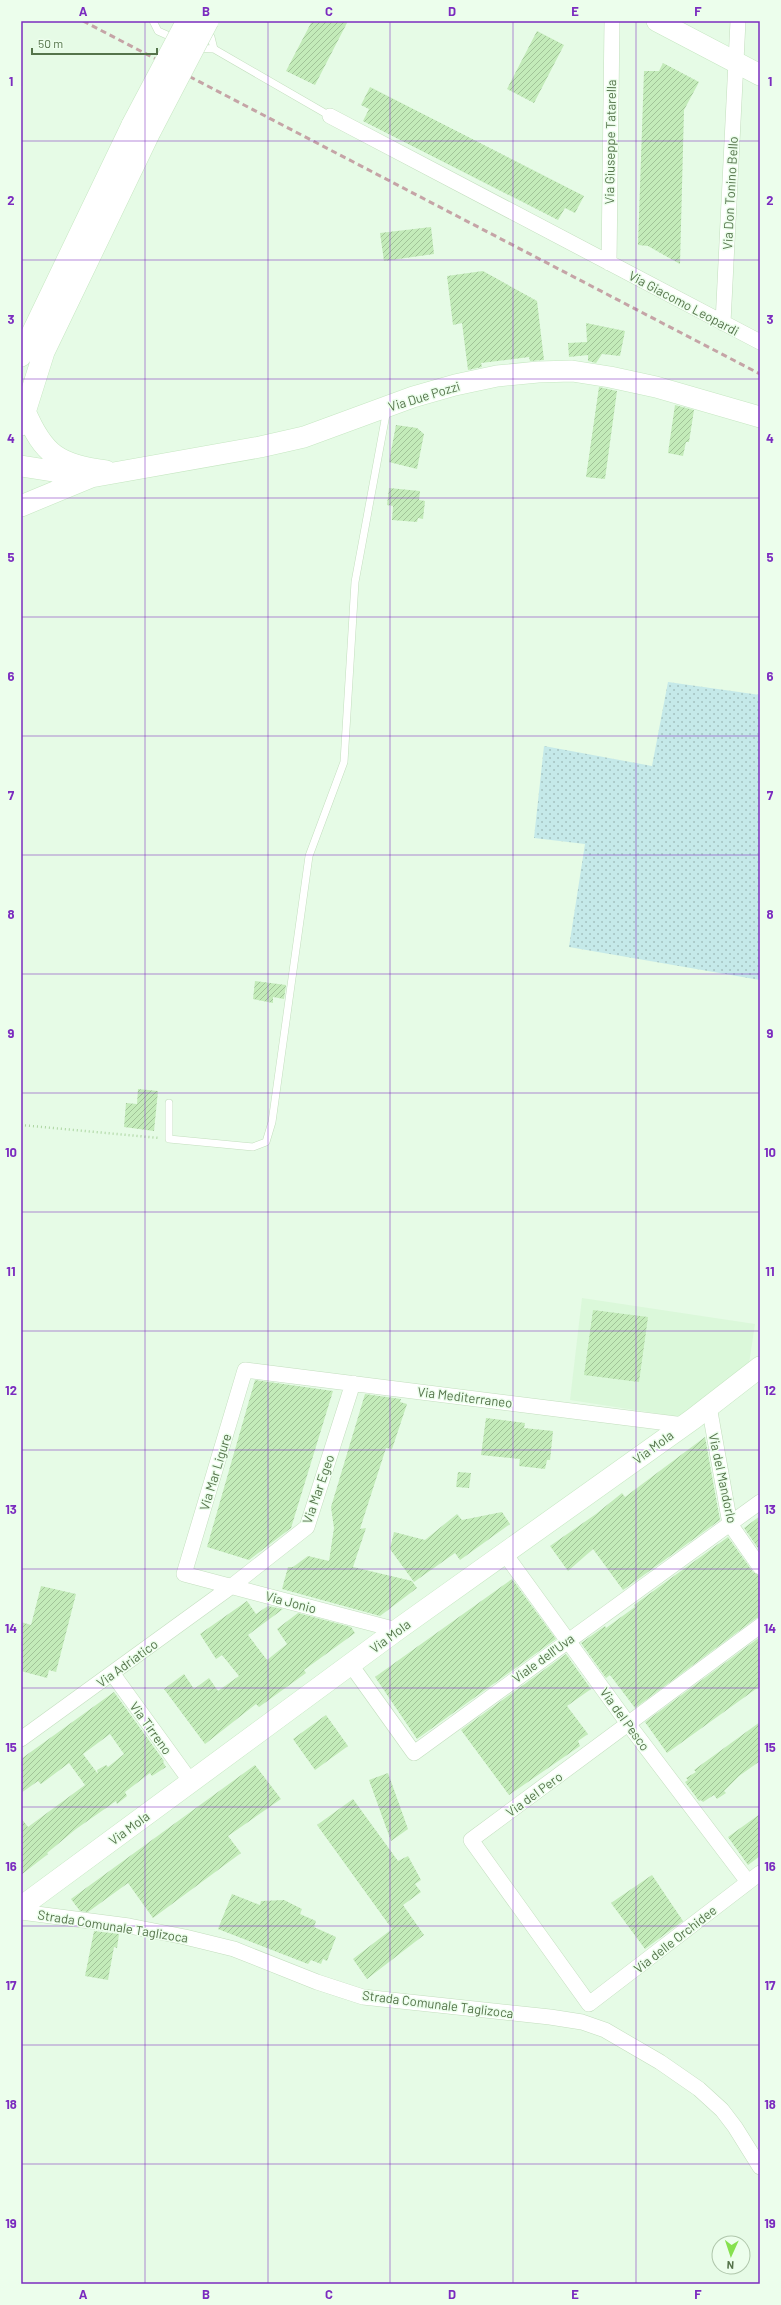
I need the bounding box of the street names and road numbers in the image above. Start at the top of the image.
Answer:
street label: Via Giuseppe Tatarella [601,79,619,205]
street label: Via Don Tonino Bello [719,136,741,250]
street label: Via Giacomo Leopardi [626,267,742,339]
street label: Via Due Pozzi [386,378,462,414]
street label: Via Mediterraneo [417,1383,513,1411]
street label: Via Mola [630,1427,676,1467]
street label: Via Mar Ligure [196,1431,234,1512]
street label: Via del Mandorlo [706,1431,740,1525]
street label: Via Mar Egeo [299,1452,337,1526]
street label: Via Jonio [264,1588,318,1616]
street label: Via Mola [367,1616,413,1656]
street label: Viale dell'Uva [509,1630,577,1686]
street label: Via Adriatico [93,1636,161,1690]
street label: Via del Pesco [597,1684,653,1754]
street label: Via Tirreno [127,1699,175,1757]
street label: Via del Pero [503,1768,565,1820]
street label: Via Mola [106,1808,152,1848]
street label: Via delle Orchidee [630,1902,720,1976]
street label: Strada Comunale Taglizoca [37,1906,189,1946]
street label: Strada Comunale Taglizoca [361,1987,515,2021]

